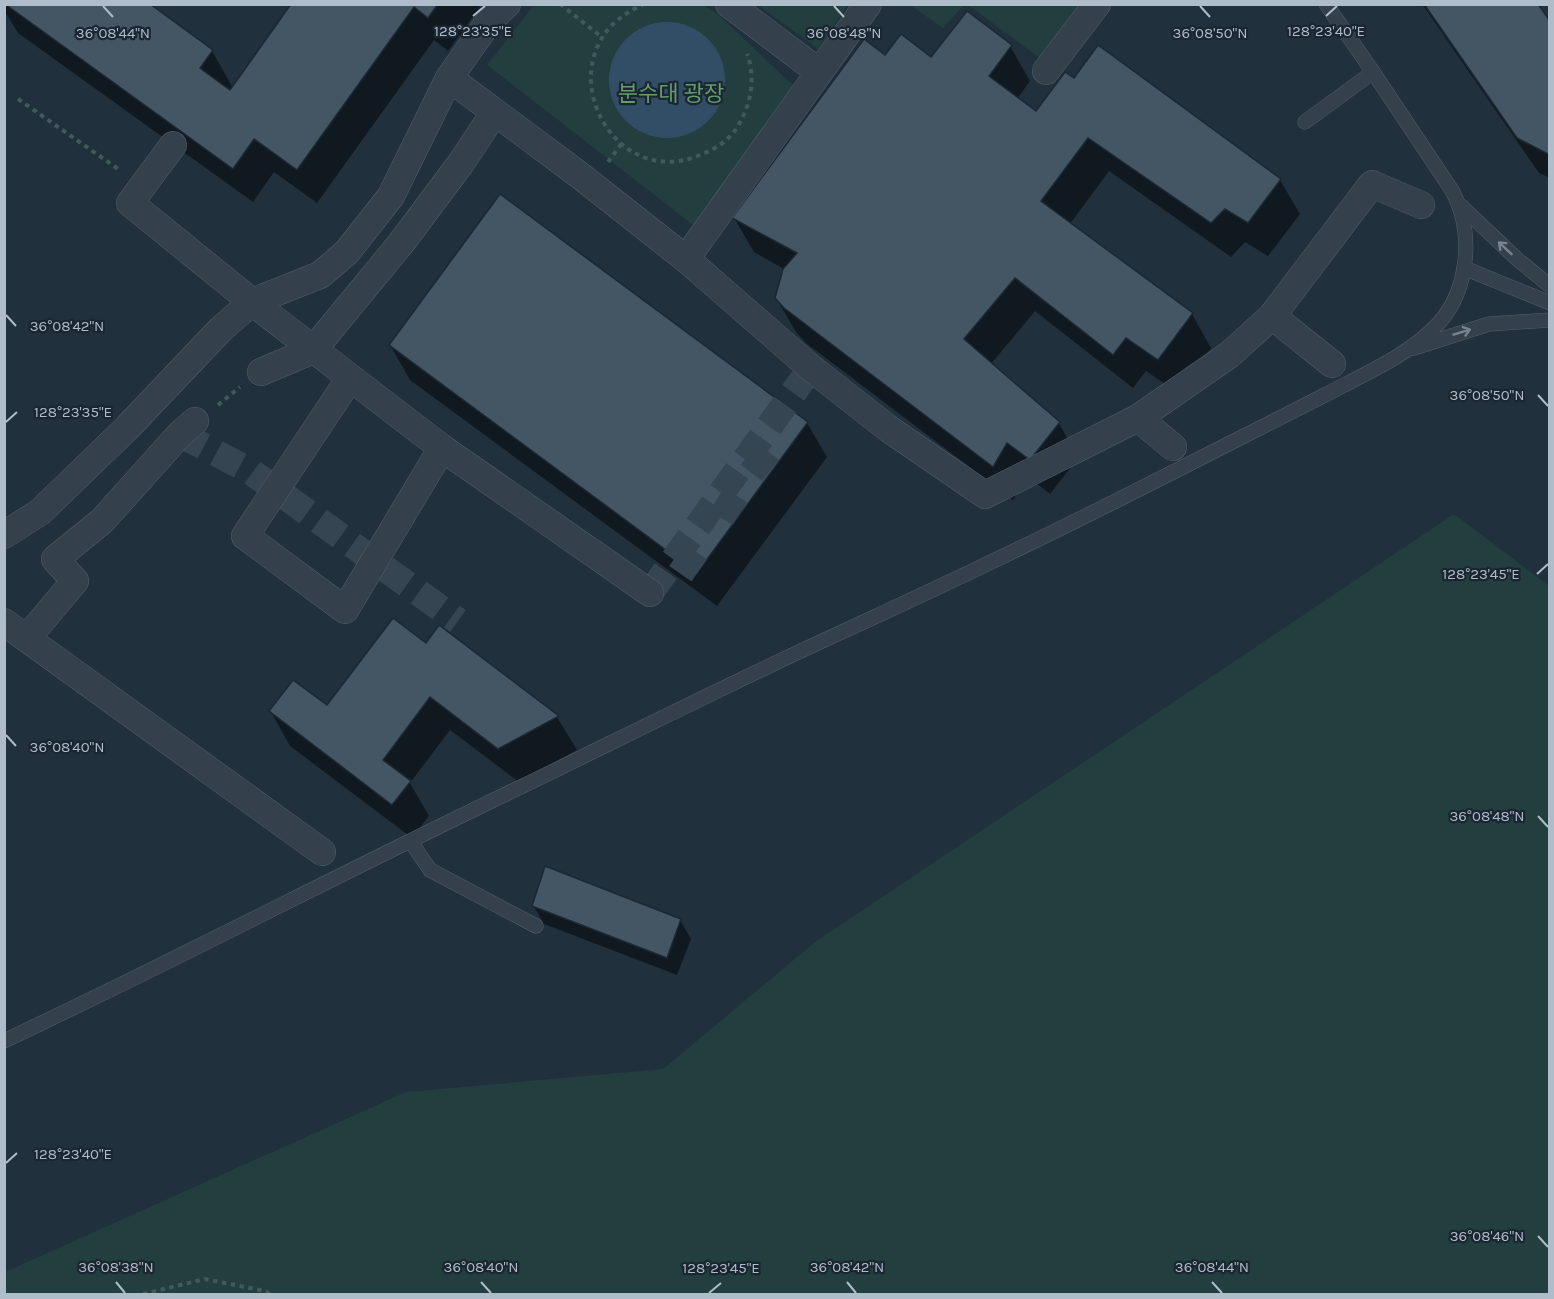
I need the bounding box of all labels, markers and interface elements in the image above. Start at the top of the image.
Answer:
text: 128°23'35"E [434,22,512,40]
text: 128°23'40"E [1287,22,1365,40]
text: 36°08'44"N [76,24,150,42]
text: 36°08'48"N [806,24,882,42]
text: 36°08'50"N [1173,24,1247,42]
park label: 분수대 광장 [618,81,724,107]
one-way arrow [1498,241,1513,255]
text: 36°08'42"N [30,317,104,335]
one-way arrow [1452,326,1471,337]
text: 36°08'50"N [1450,386,1524,404]
text: 128°23'35"E [34,403,112,421]
text: 128°23'45"E [1442,565,1520,583]
text: 36°08'40"N [30,738,104,756]
text: 36°08'48"N [1449,807,1525,825]
text: 128°23'40"E [34,1145,112,1163]
text: 36°08'46"N [1450,1227,1524,1245]
text: 36°08'38"N [78,1258,154,1276]
text: 36°08'40"N [444,1258,518,1276]
text: 36°08'42"N [810,1258,884,1276]
text: 36°08'44"N [1175,1258,1249,1276]
text: 128°23'45"E [682,1259,760,1277]

